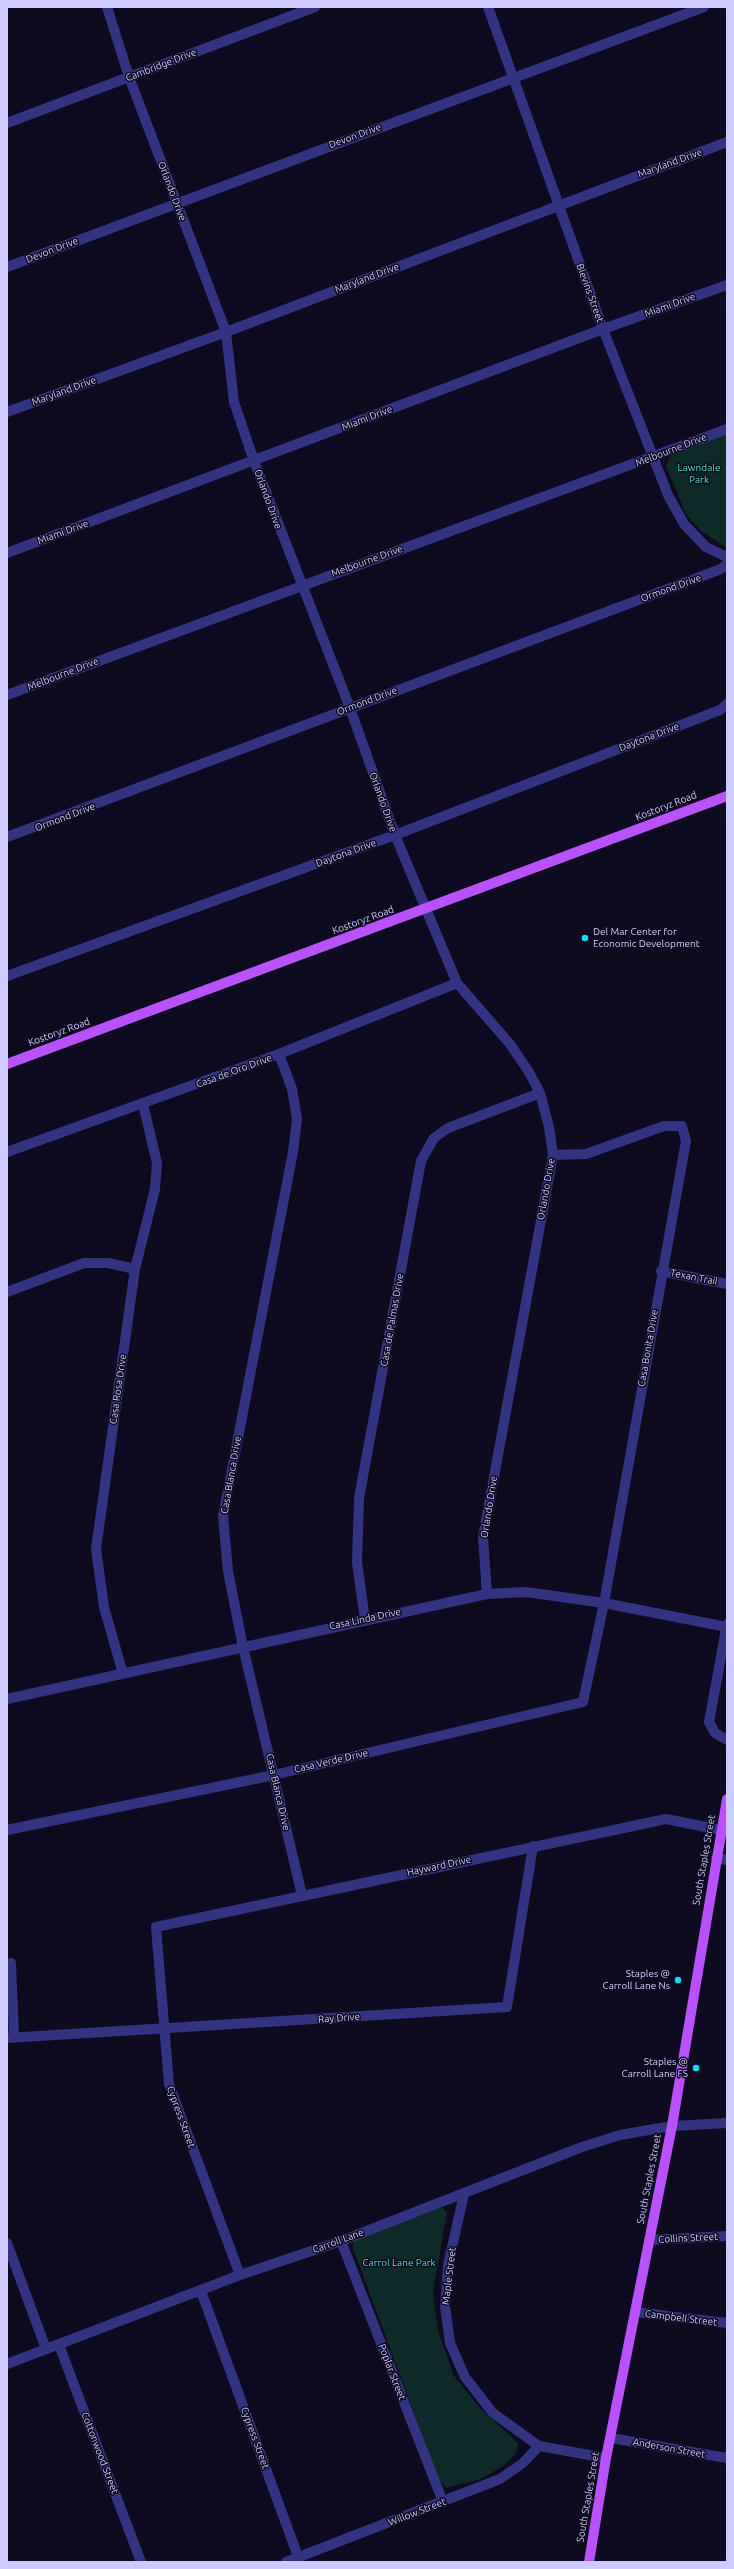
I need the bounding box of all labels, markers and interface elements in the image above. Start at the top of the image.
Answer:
street label: Cambridge Drive [124,46,198,84]
street label: Devon Drive [327,121,383,151]
street label: Maryland Drive [636,146,704,180]
street label: Orlando Drive [155,160,189,222]
street label: Devon Drive [24,235,80,265]
street label: Maryland Drive [333,260,401,296]
street label: Blevins Street [574,262,606,324]
street label: Miami Drive [643,290,697,320]
street label: Maryland Drive [30,374,98,408]
street label: Miami Drive [340,403,394,433]
street label: Melbourne Drive [634,431,708,469]
park label: Lawndale Park [678,462,720,486]
street label: Orlando Drive [252,468,284,530]
street label: Miami Drive [36,517,90,547]
street label: Melbourne Drive [330,543,404,579]
street label: Ormond Drive [639,571,703,605]
street label: Melbourne Drive [26,655,100,693]
street label: Ormond Drive [335,684,399,718]
street label: Daytona Drive [617,720,681,754]
street label: Orlando Drive [367,771,399,833]
street label: Kostoryz Road [634,789,698,823]
street label: Ormond Drive [33,800,97,834]
street label: Daytona Drive [314,836,378,870]
street label: Kostoryz Road [331,903,395,937]
place label: Del Mar Center for Economic Development [593,926,700,950]
marker: Del Mar Center for Economic Development [580,933,590,943]
street label: Kostoryz Road [27,1015,91,1049]
street label: Casa de Oro Drive [194,1052,274,1090]
street label: Orlando Drive [535,1157,557,1221]
street label: Texan Trail [669,1267,719,1287]
street label: Casa de Palmas Drive [378,1272,406,1368]
street label: Casa Bonita Drive [635,1308,661,1388]
street label: Casa Rosa Drive [107,1353,129,1425]
street label: Casa Blanca Drive [218,1435,244,1515]
street label: Orlando Drive [478,1475,500,1539]
street label: Casa Linda Drive [328,1606,402,1632]
street label: Casa Verde Drive [293,1747,369,1775]
street label: Casa Blanca Drive [263,1752,293,1832]
street label: South Staples Street [690,1814,718,1906]
street label: Hayward Drive [406,1853,472,1879]
place label: Staples @ Carroll Lane Ns [603,1968,670,1992]
marker: Staples @ Carroll Lane Ns [673,1975,683,1985]
street label: Ray Drive [318,2011,360,2025]
place label: Staples @ Carroll Lane FS [622,2056,688,2080]
marker: Staples @ Carroll Lane FS [691,2063,701,2073]
street label: Cypress Street [164,2084,198,2150]
street label: South Staples Street [634,2133,664,2225]
street label: Carroll Lane [311,2226,365,2256]
street label: Collins Street [658,2230,718,2246]
street label: Maple Street [440,2246,458,2306]
park label: Carrol Lane Park [362,2257,436,2269]
street label: Campbell Street [644,2308,718,2328]
street label: Poplar Street [376,2342,408,2402]
street label: Cypress Street [238,2405,272,2471]
street label: Cottonwood Street [79,2410,121,2496]
street label: Anderson Street [632,2436,706,2460]
street label: South Staples Street [574,2451,602,2543]
street label: Willow Street [386,2495,448,2529]

